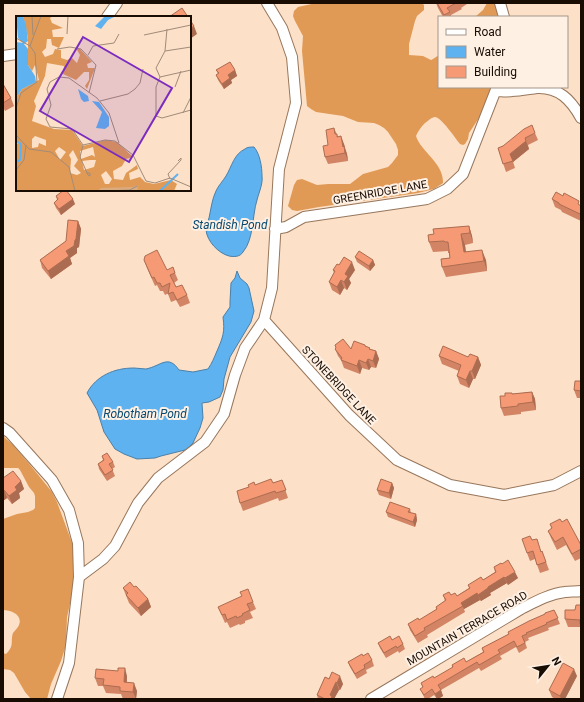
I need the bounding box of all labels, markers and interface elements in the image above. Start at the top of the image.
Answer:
inset map [16,16,191,191]
legend [438,16,568,88]
text: Road [474,25,502,39]
text: Water [474,45,505,59]
text: Building [474,65,517,79]
street label: GREENRIDGE LANE [332,178,428,207]
water label: Standish Pond [192,218,268,232]
street label: STONEBRIDGE LANE [299,344,378,427]
water label: Robotham Pond [103,407,187,421]
street label: MOUNTAIN TERRACE ROAD [405,589,530,668]
north arrow [528,646,568,686]
text: N [549,655,564,668]

